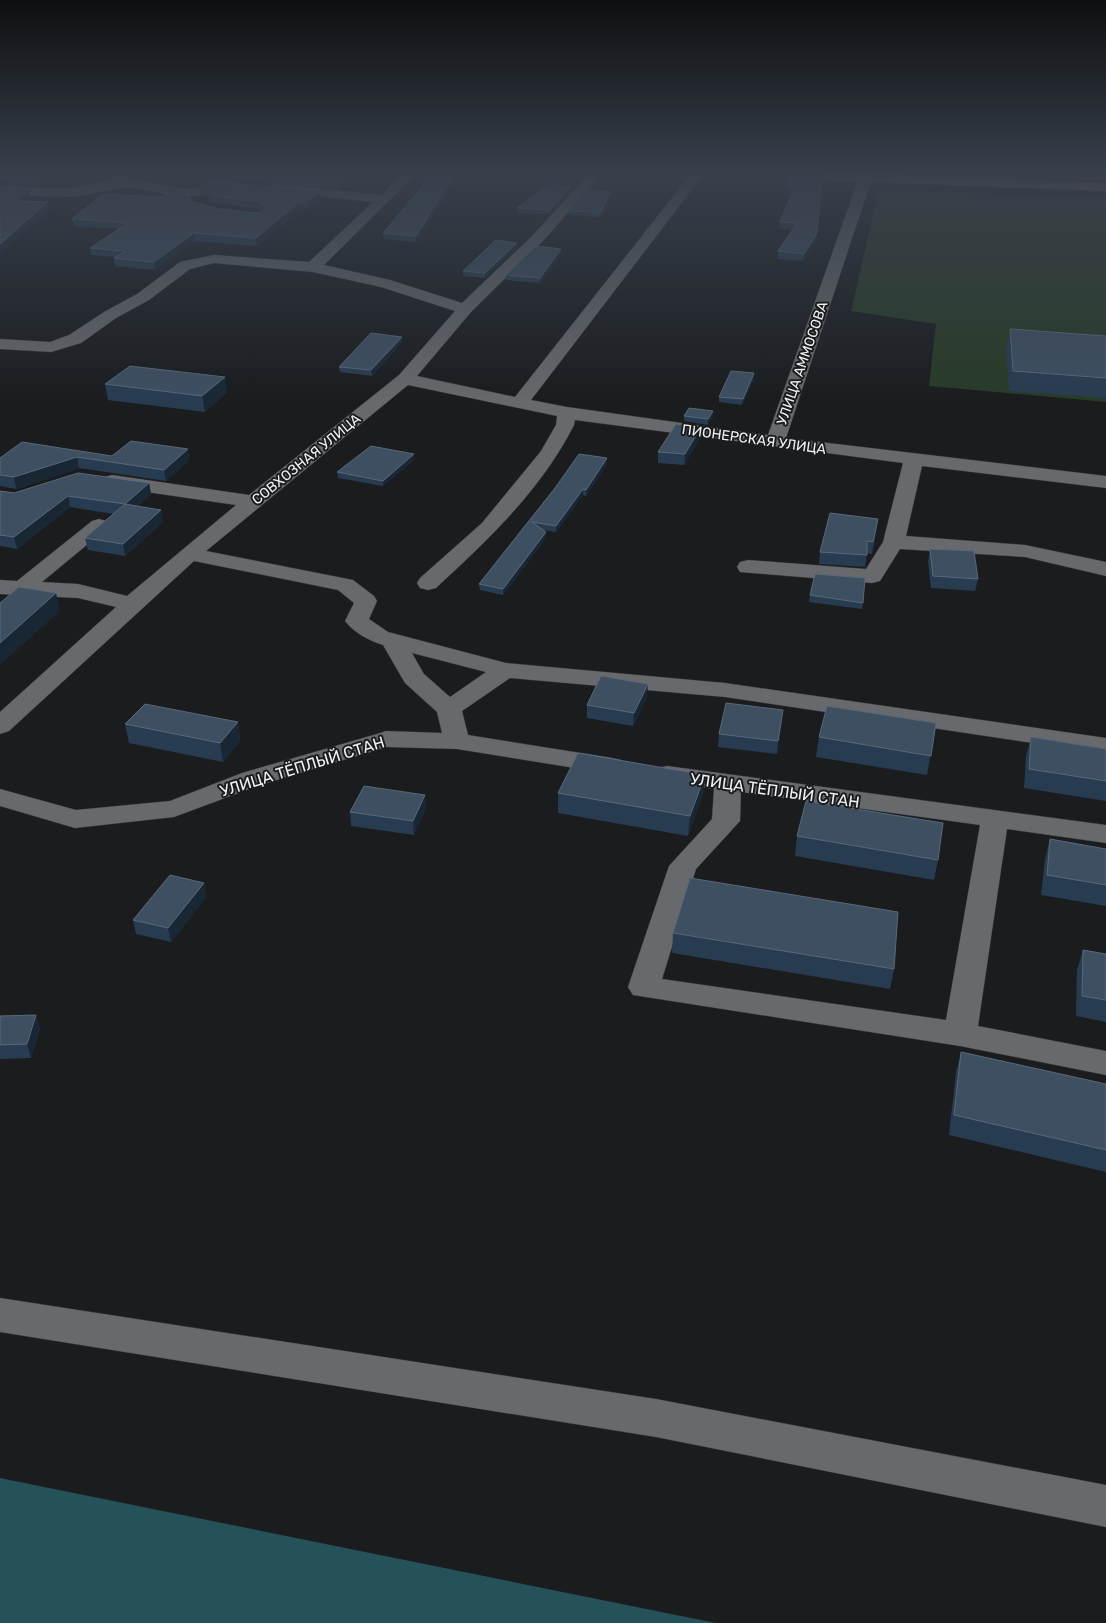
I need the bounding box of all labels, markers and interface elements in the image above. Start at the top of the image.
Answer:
street label: УЛИЦА АММОСОВА [773,298,832,427]
street label: СОВХОЗНАЯ УЛИЦА [249,410,365,508]
street label: ПИОНЕРСКАЯ УЛИЦА [681,421,828,458]
street label: УЛИЦА ТЁПЛЫЙ СТАН [218,732,387,801]
street label: УЛИЦА ТЁПЛЫЙ СТАН [689,769,861,812]

